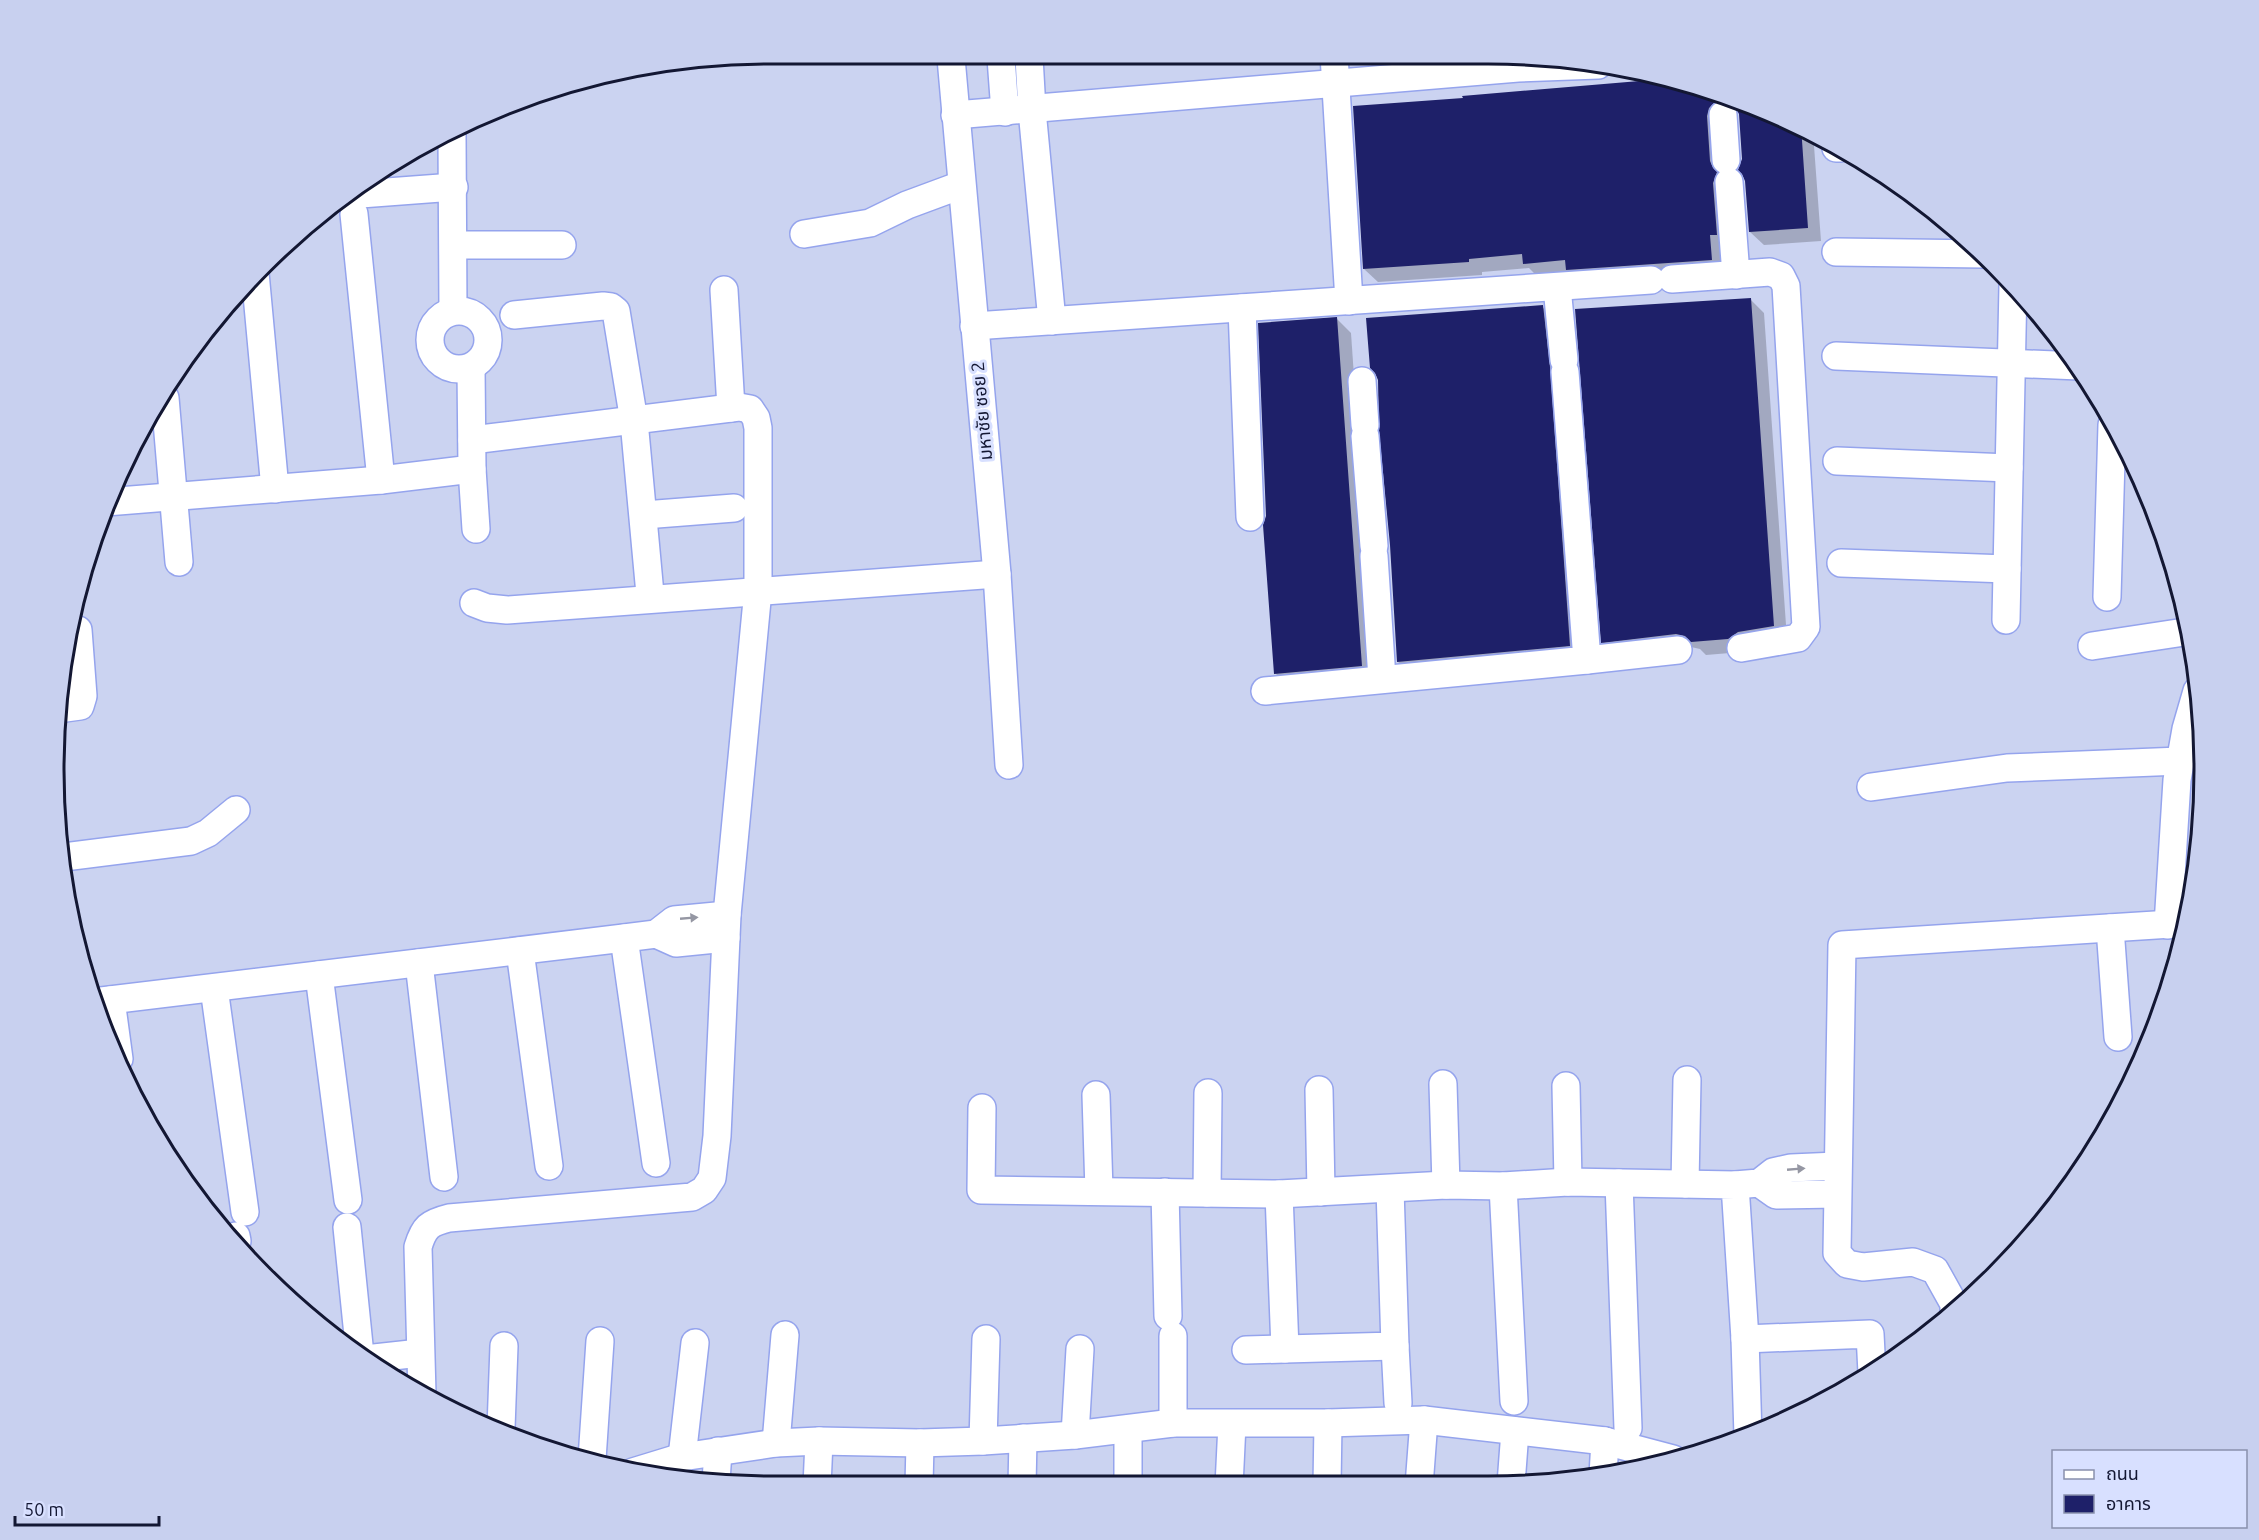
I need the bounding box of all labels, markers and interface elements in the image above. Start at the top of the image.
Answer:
street label: มหาชัย ซอย 2 [967,361,995,461]
one-way arrow [680,913,699,923]
one-way arrow [1787,1164,1806,1174]
legend [2052,1450,2247,1528]
text: ถนน [2106,1463,2139,1483]
scale bar [15,1489,159,1527]
text: อาคาร [2106,1493,2151,1513]
text: 50 m [24,1499,64,1519]

